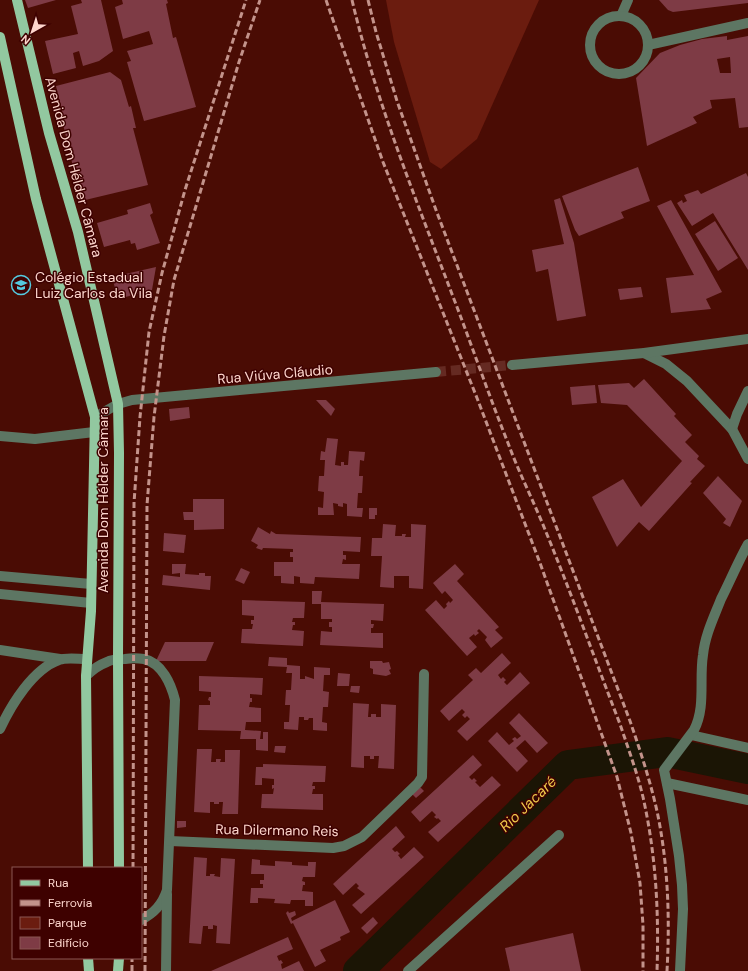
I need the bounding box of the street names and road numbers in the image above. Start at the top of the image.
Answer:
street label: Avenida Dom Hélder Câmara [41,75,107,259]
street label: Rua Viúva Cláudio [216,360,334,388]
street label: Avenida Dom Hélder Câmara [94,407,112,593]
street label: Rua Dilermano Reis [215,820,339,840]

